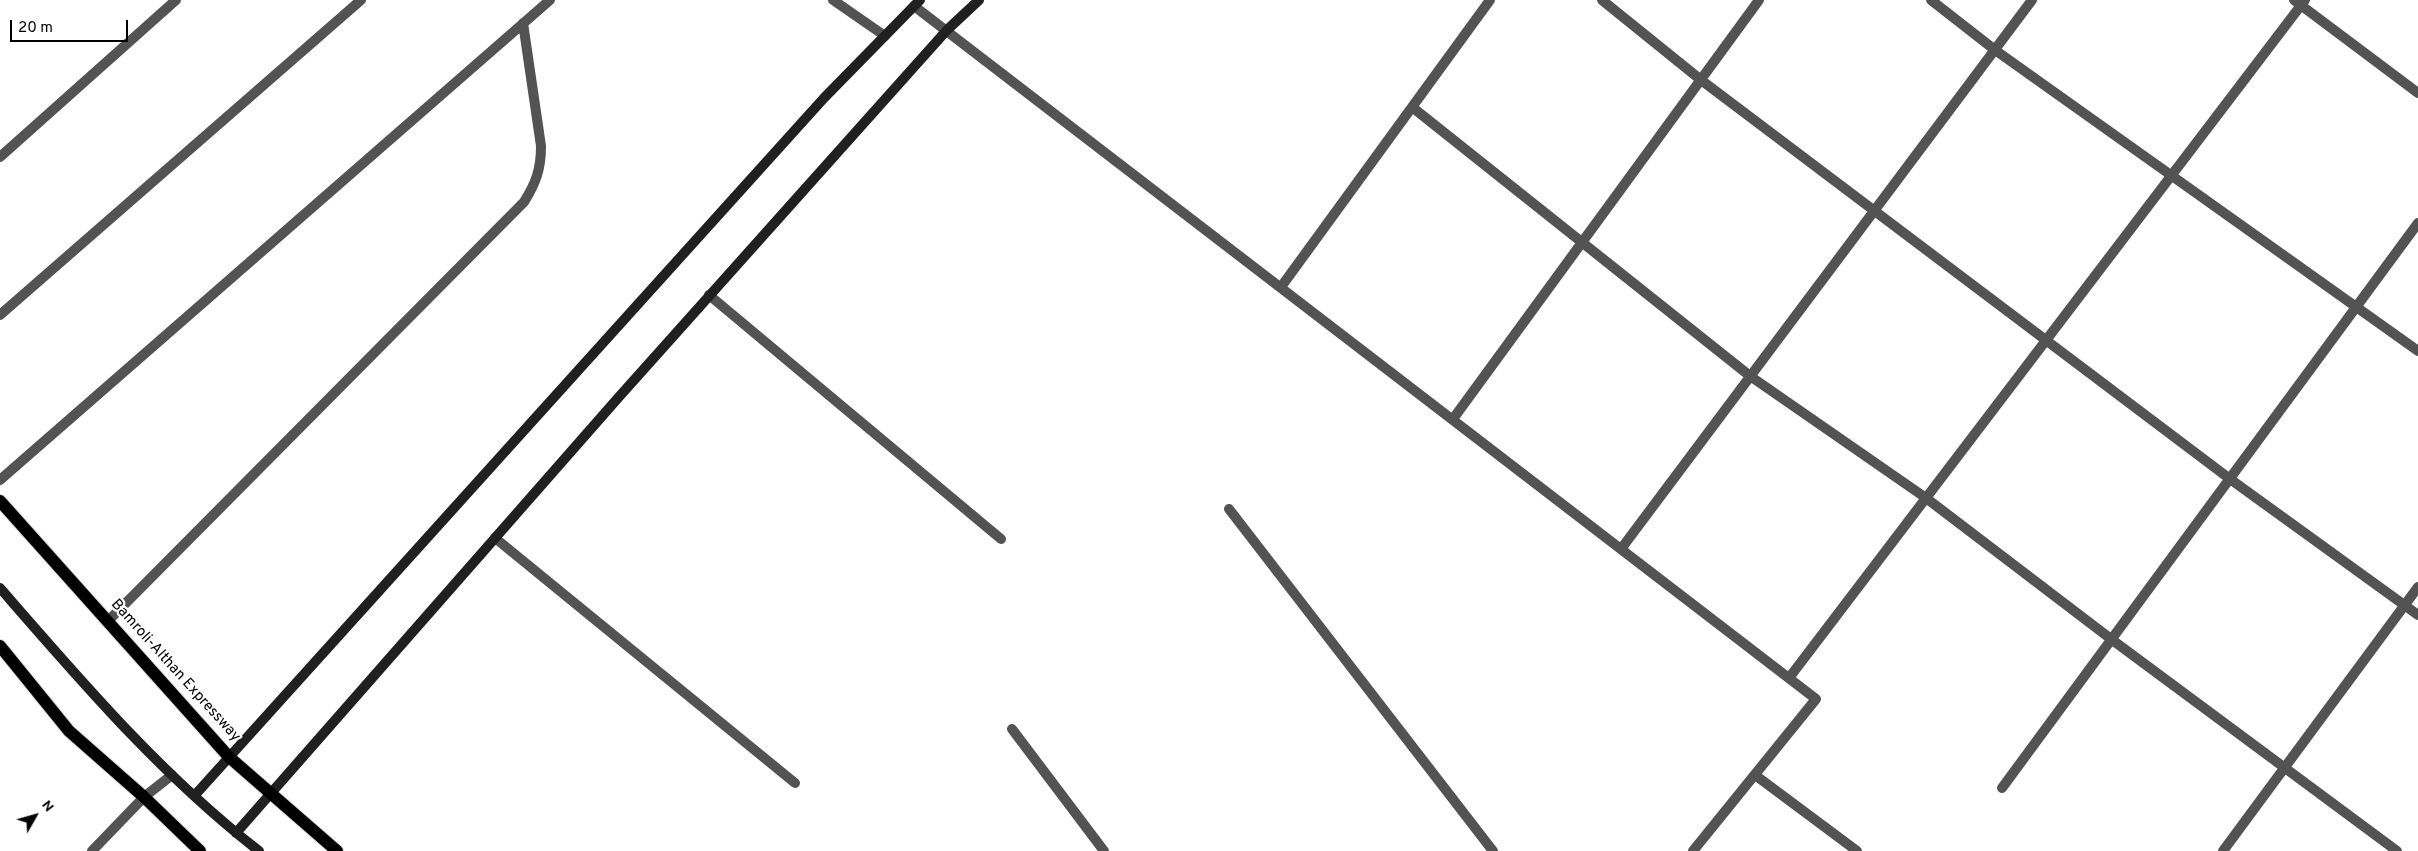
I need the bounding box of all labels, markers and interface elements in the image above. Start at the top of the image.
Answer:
scale bar [12,10,130,42]
text: 20 m [18,19,53,38]
street label: Bamroli-Althan Expressway [106,596,244,746]
north arrow [10,791,60,841]
text: N [37,797,57,816]

